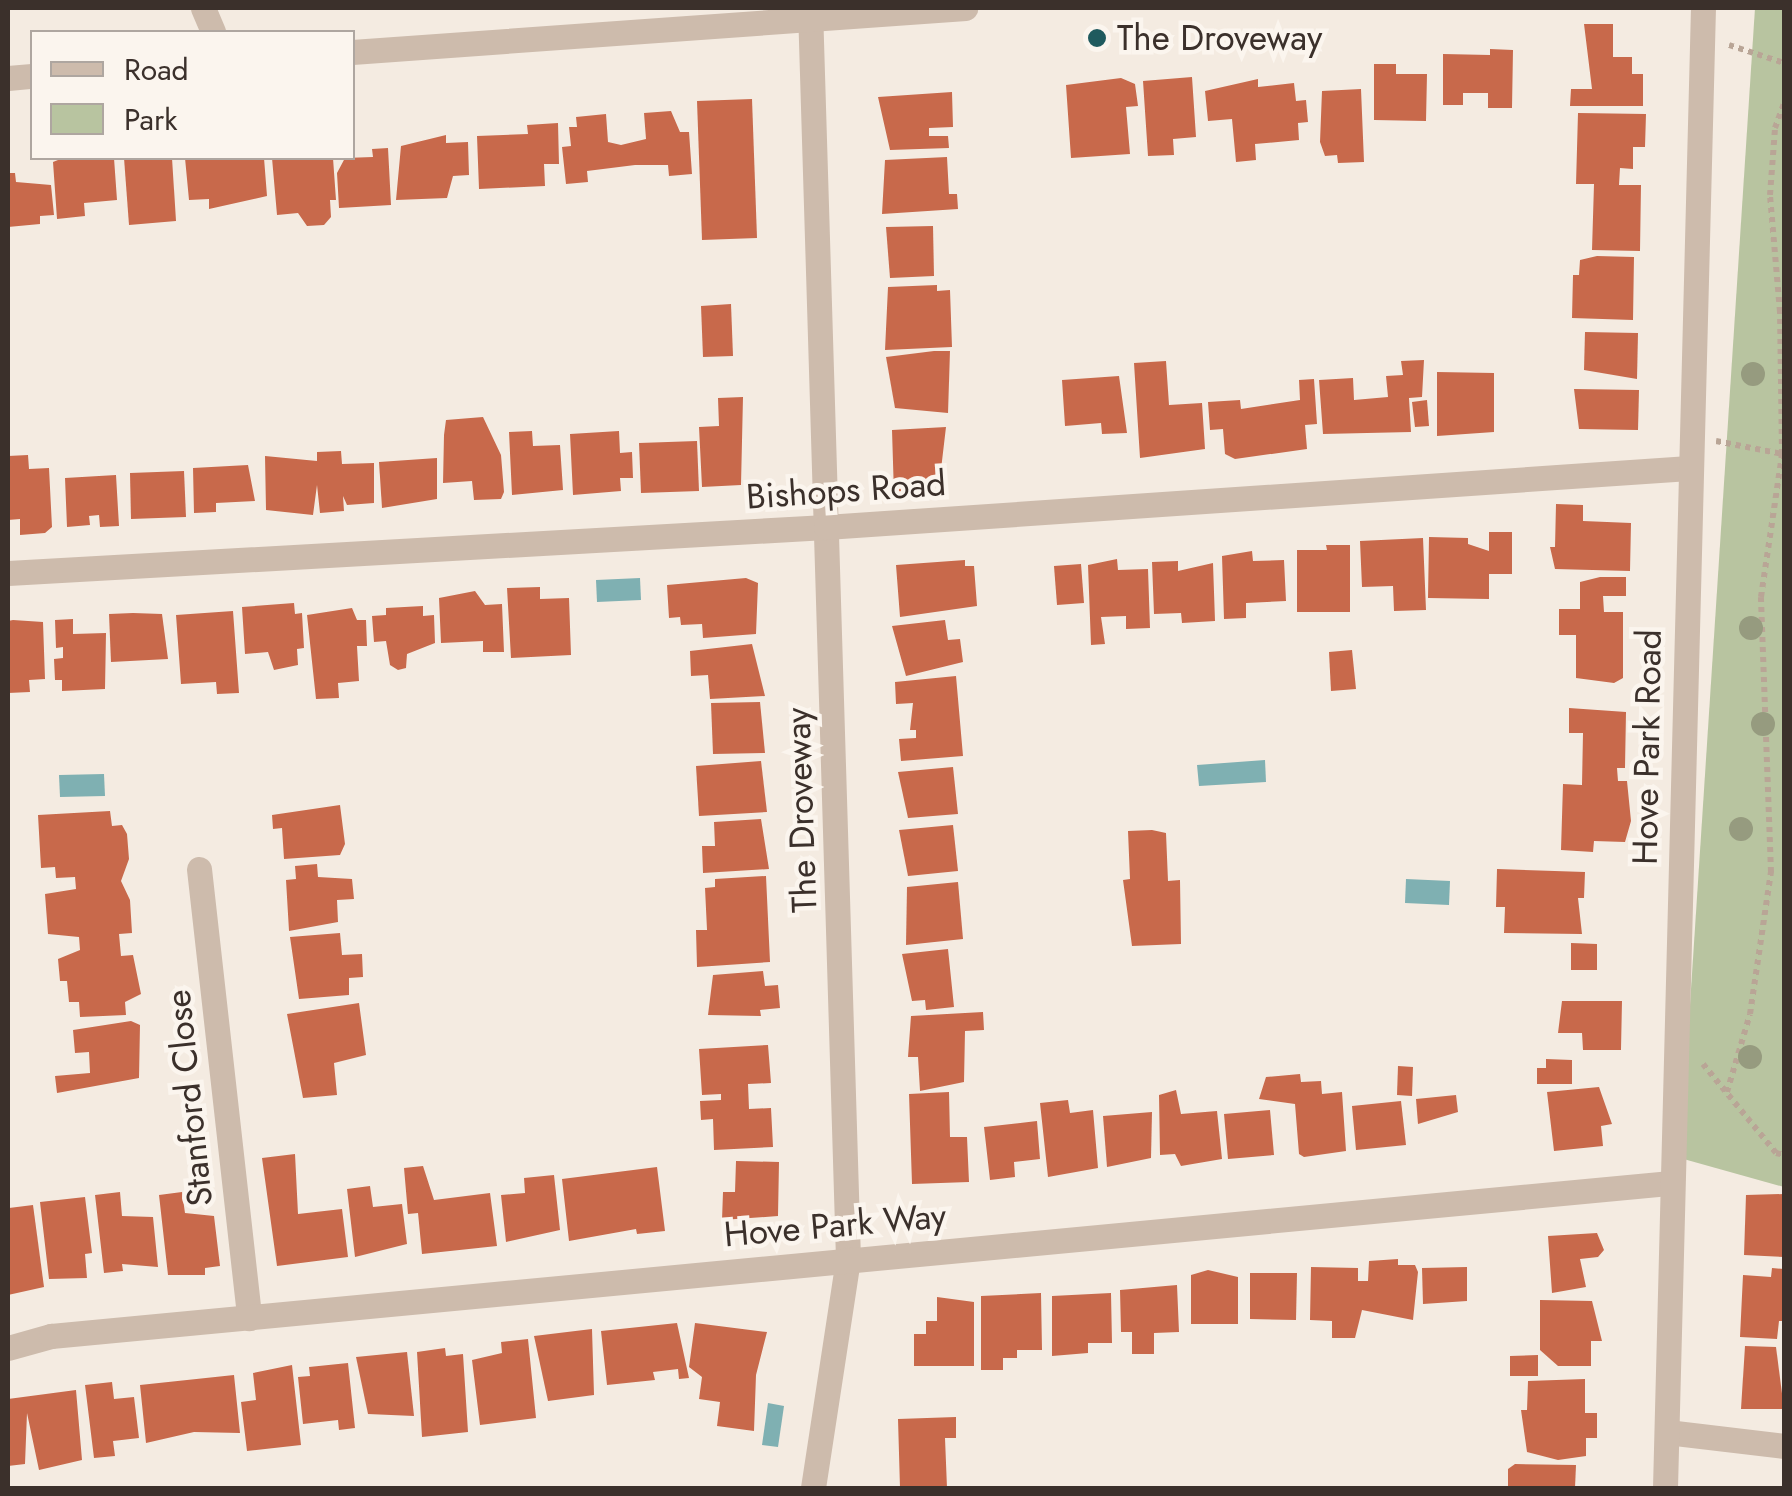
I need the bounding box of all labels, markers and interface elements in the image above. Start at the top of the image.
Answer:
place label: The Droveway [1117,17,1322,59]
marker: The Droveway [1086,27,1108,49]
legend [30,30,355,160]
text: Road [124,48,189,91]
text: Park [124,98,177,141]
street label: Bishops Road [745,462,947,518]
street label: Hove Park Road [1624,629,1670,865]
street label: The Droveway [776,707,826,913]
street label: Stanford Close [157,988,221,1208]
street label: Hove Park Way [722,1194,948,1256]

